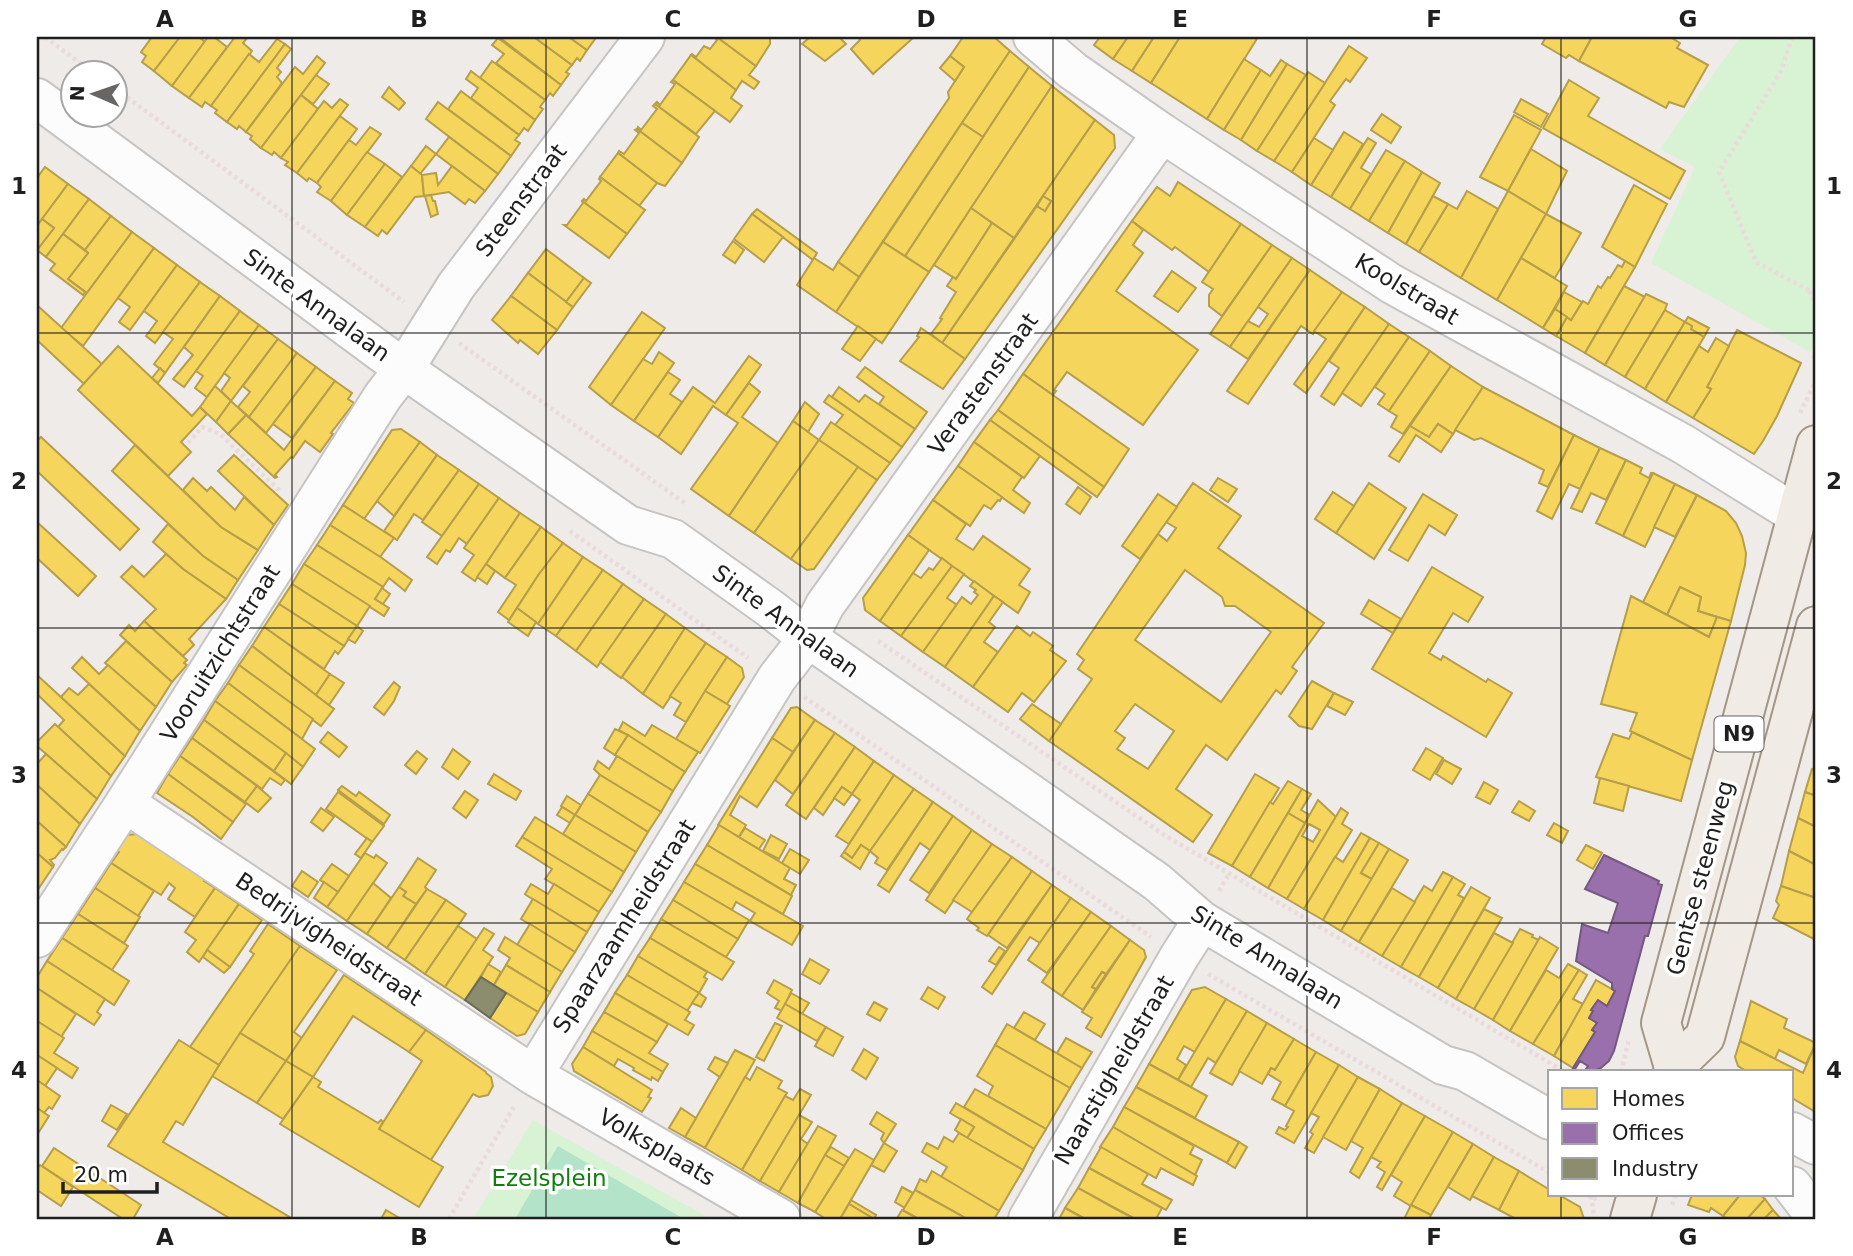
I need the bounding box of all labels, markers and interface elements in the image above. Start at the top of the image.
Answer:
text: A [156,6,174,32]
text: B [410,6,428,32]
text: C [665,6,681,32]
text: D [916,6,936,32]
text: E [1172,6,1188,32]
text: F [1426,6,1442,32]
text: G [1679,6,1697,32]
north arrow [60,60,130,130]
text: N [66,85,88,102]
street label: Steenstraat [470,139,572,261]
text: 1 [11,173,27,199]
text: 1 [1826,173,1842,199]
street label: Sinte Annalaan [239,243,395,367]
street label: Koolstraat [1351,248,1463,330]
street label: Verastenstraat [923,308,1043,460]
text: 2 [11,468,27,494]
text: 2 [1826,468,1842,494]
street label: Sinte Annalaan [708,559,864,683]
street label: Vooruitzichtstraat [155,560,285,746]
road number: N9 [1714,716,1764,752]
text: 3 [11,762,27,788]
text: 3 [1826,762,1842,788]
street label: Gentse steenweg [1662,778,1738,978]
street label: Spaarzaamheidstraat [548,814,700,1038]
street label: Bedrijvigheidstraat [231,867,427,1011]
street label: Sinte Annalaan [1186,900,1348,1014]
street label: Naarstigheidstraat [1049,971,1179,1169]
text: 4 [11,1057,27,1083]
text: 4 [1826,1057,1842,1083]
legend [1548,1070,1794,1196]
text: Homes [1612,1087,1685,1111]
street label: Volksplaats [594,1103,720,1191]
text: Offices [1612,1121,1684,1145]
scale bar [63,1151,158,1195]
text: Industry [1612,1157,1698,1181]
text: 20 m [74,1163,128,1187]
park label: Ezelsplein [491,1165,607,1191]
text: A [156,1224,174,1250]
text: B [410,1224,428,1250]
text: C [665,1224,681,1250]
text: D [916,1224,936,1250]
text: E [1172,1224,1188,1250]
text: F [1426,1224,1442,1250]
text: G [1679,1224,1697,1250]

